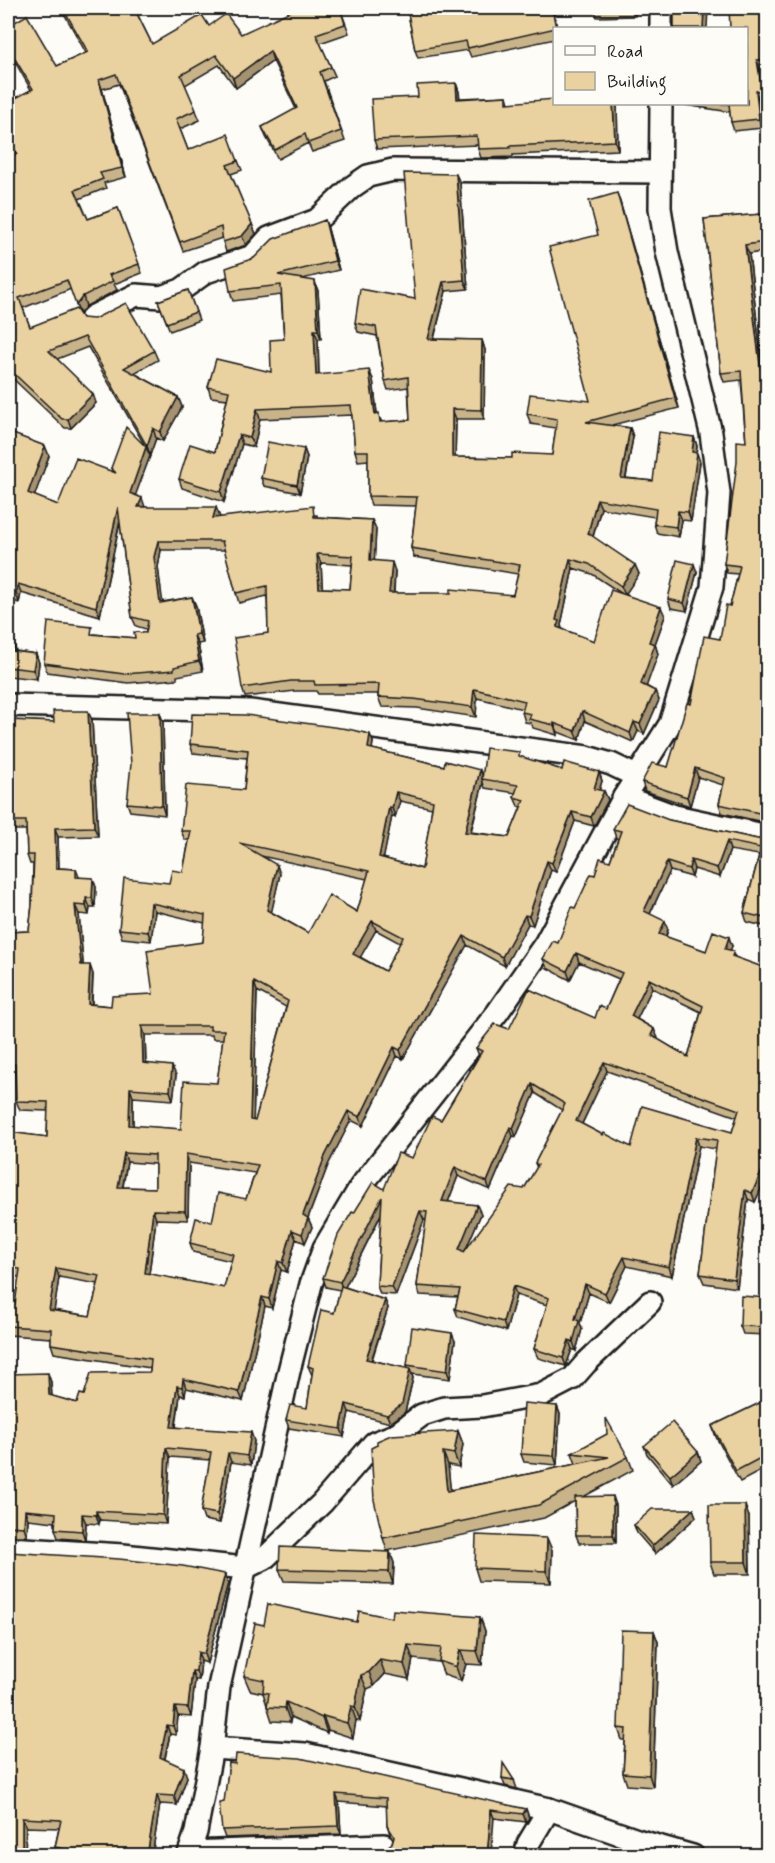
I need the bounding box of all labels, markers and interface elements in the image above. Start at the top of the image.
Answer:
legend [553,27,748,105]
text: Road [607,40,643,64]
text: Building [607,70,667,96]

